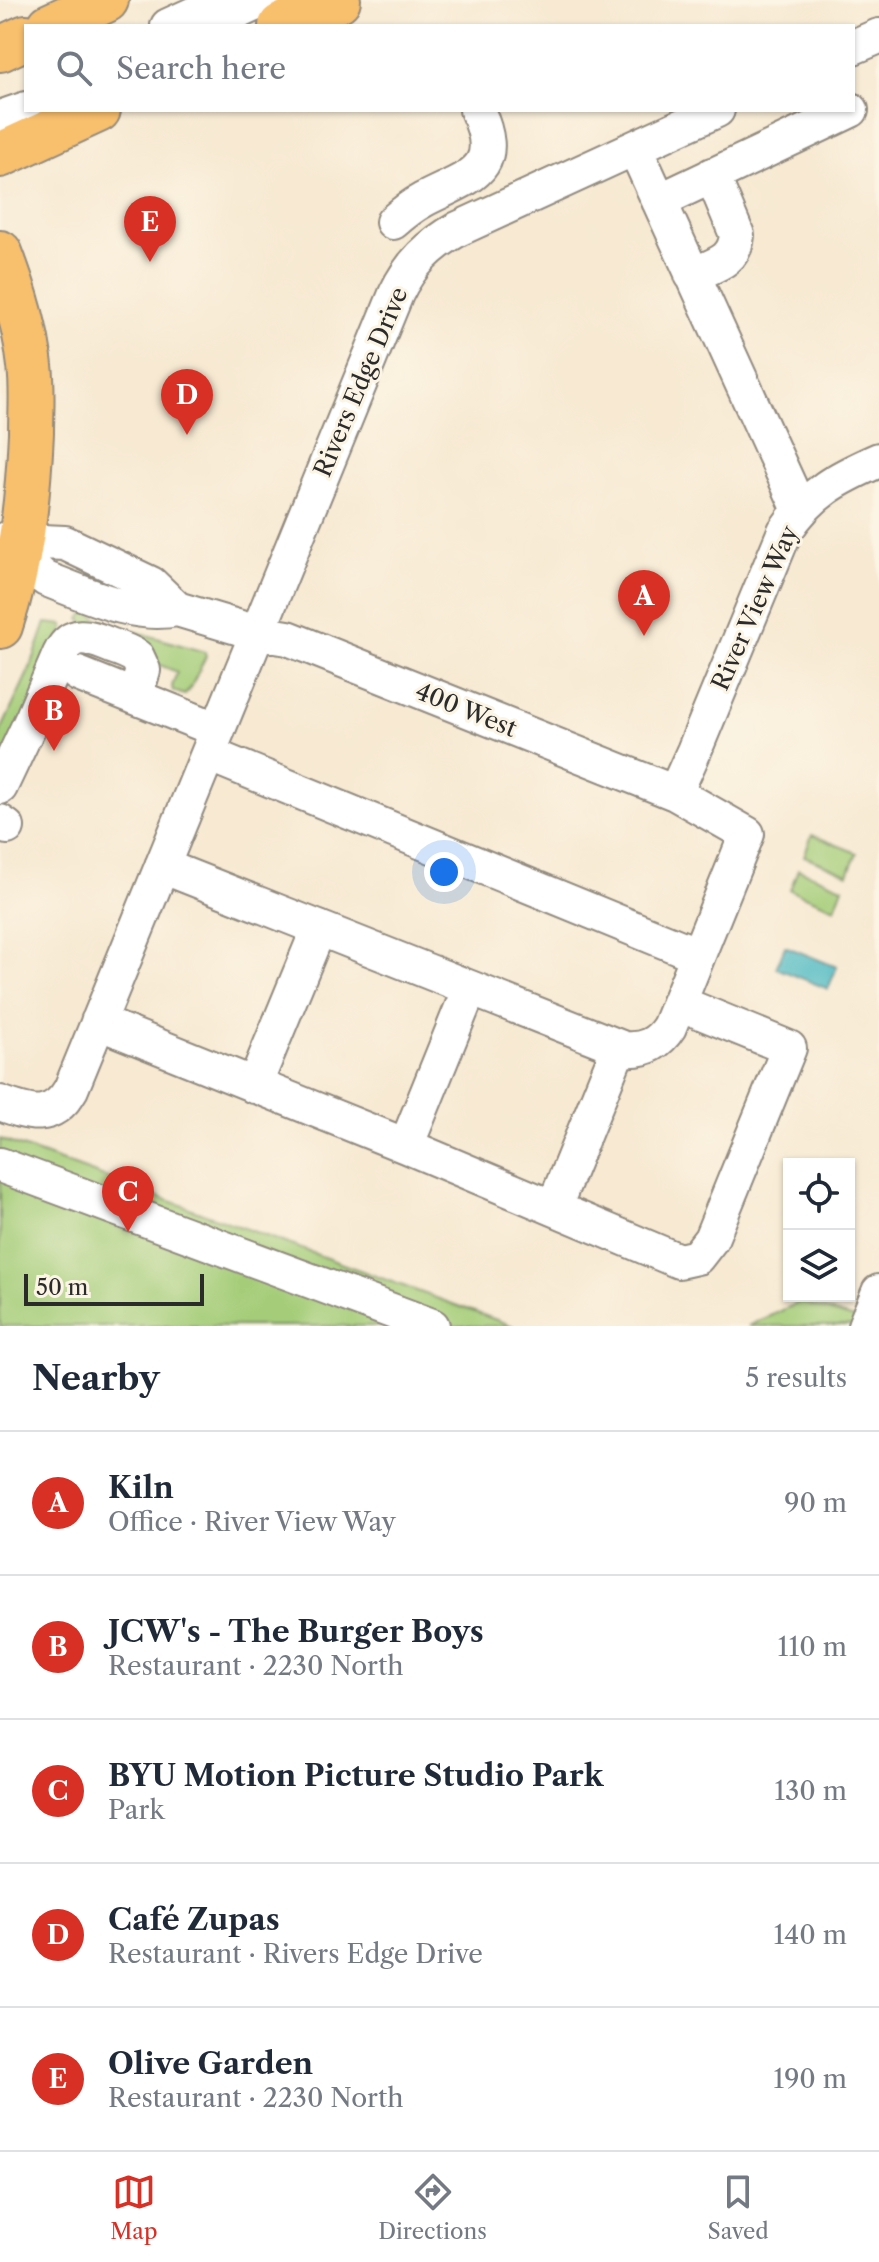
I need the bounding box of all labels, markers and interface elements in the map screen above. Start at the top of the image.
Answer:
search box [24,24,855,112]
icon: search [52,46,96,90]
text: Search here [116,50,286,87]
pin: E [124,196,176,262]
street label: Rivers Edge Drive [307,283,414,481]
pin: D [161,369,213,435]
street label: River View Way [705,520,804,695]
pin: A [618,570,670,636]
street label: 400 West [411,676,521,743]
pin: B [28,685,80,751]
your location [424,852,464,892]
map controls [783,1158,855,1302]
button: locate [783,1158,855,1230]
pin: C [102,1166,154,1232]
button: layers [783,1230,855,1302]
scale bar [24,1270,204,1306]
text: 50 m [36,1274,88,1301]
text: Nearby [32,1357,160,1399]
text: 5 results [745,1362,847,1394]
text: Kiln [108,1469,174,1506]
text: A [48,1487,68,1519]
text: 90 m [784,1487,847,1519]
text: Office · River View Way [108,1506,396,1538]
text: JCW's - The Burger Boys [108,1613,484,1650]
text: B [48,1631,68,1663]
text: 110 m [778,1631,847,1663]
text: Restaurant · 2230 North [108,1650,404,1682]
text: BYU Motion Picture Studio Park [108,1757,603,1794]
text: C [48,1775,68,1807]
text: 130 m [774,1775,847,1807]
text: Park [108,1794,165,1826]
text: Café Zupas [108,1901,280,1938]
text: D [47,1919,69,1951]
text: 140 m [773,1919,847,1951]
text: Restaurant · Rivers Edge Drive [108,1938,483,1970]
text: Olive Garden [108,2045,313,2082]
text: E [49,2063,67,2095]
text: 190 m [773,2063,847,2095]
text: Restaurant · 2230 North [108,2082,404,2114]
tab: Map [110,2170,158,2245]
tab: Directions [378,2170,487,2245]
tab: Saved [708,2170,769,2245]

